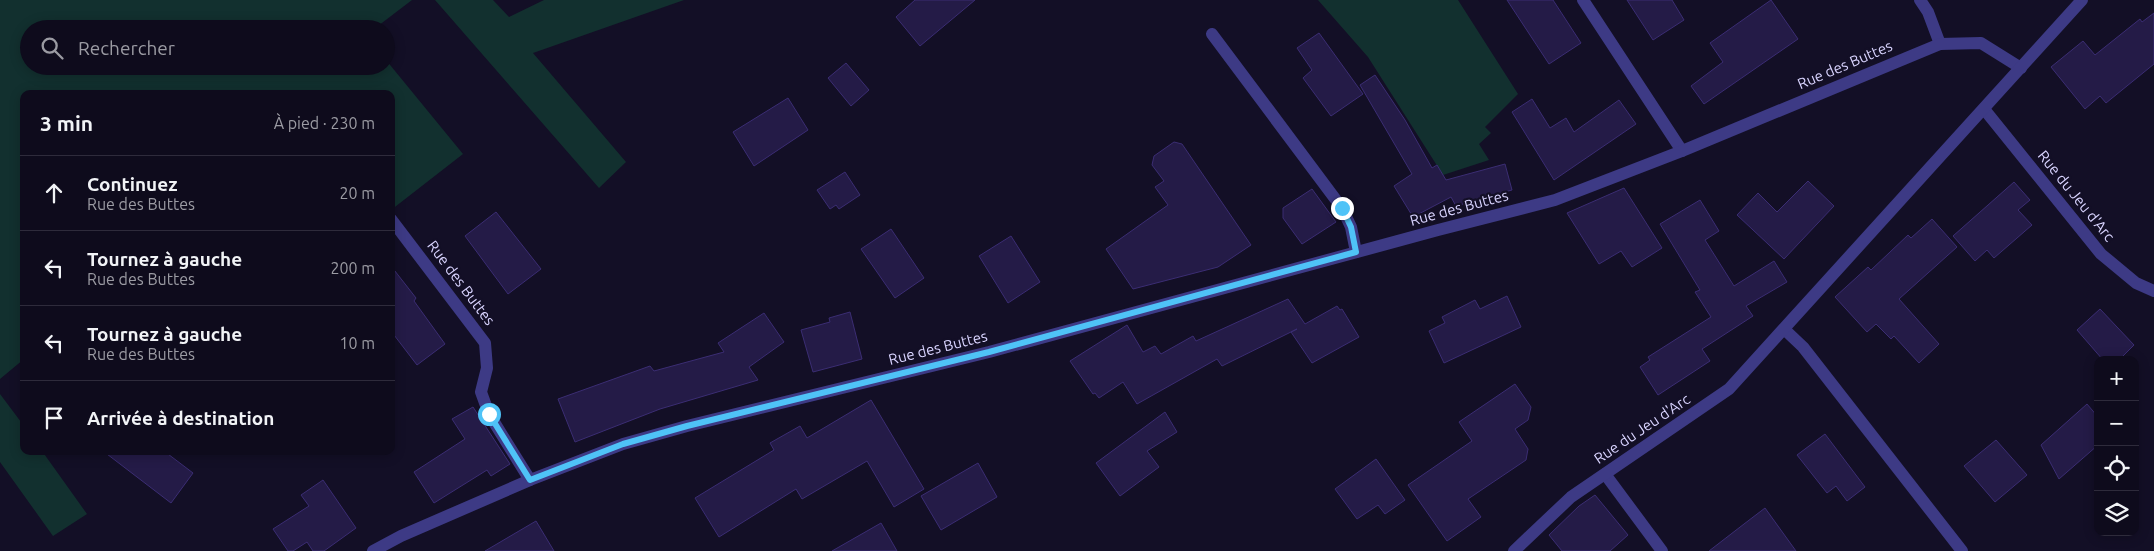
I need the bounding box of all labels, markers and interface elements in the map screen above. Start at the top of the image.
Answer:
search box [20,20,395,75]
icon: search [38,34,66,62]
text: Rechercher [78,37,175,59]
street label: Rue des Buttes [1795,37,1895,92]
text: 3 min [40,111,93,135]
text: À pied · 230 m [274,114,375,132]
street label: Rue du Jeu d'Arc [2035,147,2118,245]
text: Continuez [87,173,177,195]
icon: ahead [40,179,68,207]
text: 20 m [339,184,375,202]
street label: Rue des Buttes [1408,186,1510,229]
text: Rue des Buttes [87,195,195,213]
route end [1331,197,1354,220]
street label: Rue des Buttes [424,237,499,328]
text: Tournez à gauche [87,248,242,270]
icon: left [40,254,68,282]
text: 200 m [330,259,375,277]
text: Rue des Buttes [87,270,195,288]
text: Tournez à gauche [87,323,242,345]
street label: Rue des Buttes [887,327,989,368]
icon: left [40,329,68,357]
text: 10 m [339,334,375,352]
text: Rue des Buttes [87,345,195,363]
map controls [2094,356,2139,536]
button: + [2094,356,2139,401]
street label: Rue du Jeu d'Arc [1591,390,1693,467]
button: − [2094,401,2139,446]
route start [478,403,501,426]
icon: arrive [40,404,68,432]
text: Arrivée à destination [87,407,274,429]
button: locate [2094,446,2139,491]
button: layers [2094,491,2139,536]

